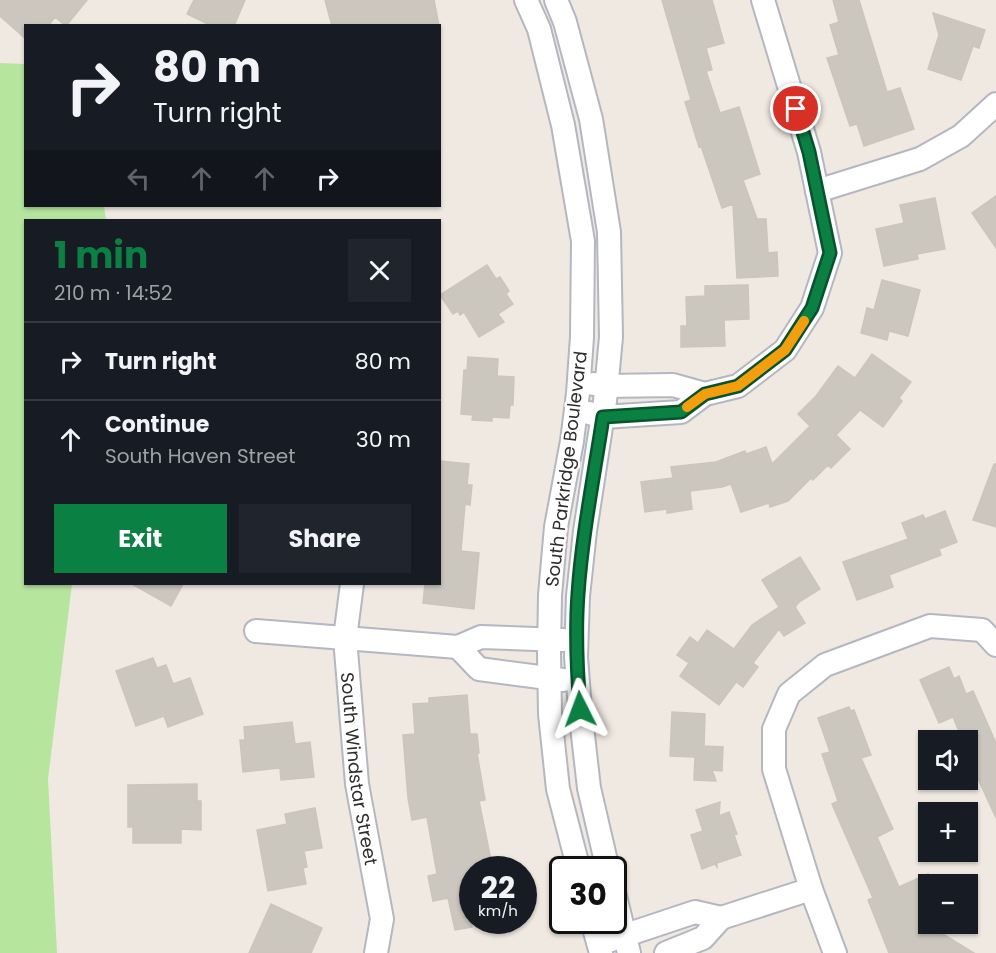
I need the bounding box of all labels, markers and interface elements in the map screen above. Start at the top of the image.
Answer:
text: 80 m [153,38,261,97]
icon: right [54,48,132,126]
pin [770,83,821,134]
icon: arrive [779,92,812,125]
text: Turn right [153,94,282,131]
icon: left [122,162,155,195]
icon: ahead [185,162,218,195]
icon: ahead [248,162,281,195]
icon: right [311,162,344,195]
text: 1 min [54,230,148,281]
button: close [348,239,411,302]
text: 210 m · 14:52 [54,279,173,307]
icon: right [54,345,87,378]
text: Turn right [105,346,216,377]
text: 80 m [355,346,411,377]
street label: South Parkridge Boulevard [539,350,593,588]
text: Continue [105,409,209,440]
icon: ahead [54,423,87,456]
text: 30 m [356,424,411,455]
text: South Haven Street [105,442,295,470]
button: Exit [54,504,227,573]
button: Share [239,504,411,573]
street label: South Windstar Street [335,671,384,867]
position arrow [548,677,612,741]
map controls [918,730,978,934]
button: sound [918,730,978,790]
button: + [918,802,978,862]
speed limit sign: 30 [549,856,627,934]
text: 22 [481,866,515,909]
button: − [918,874,978,934]
text: km/h [478,900,518,921]

